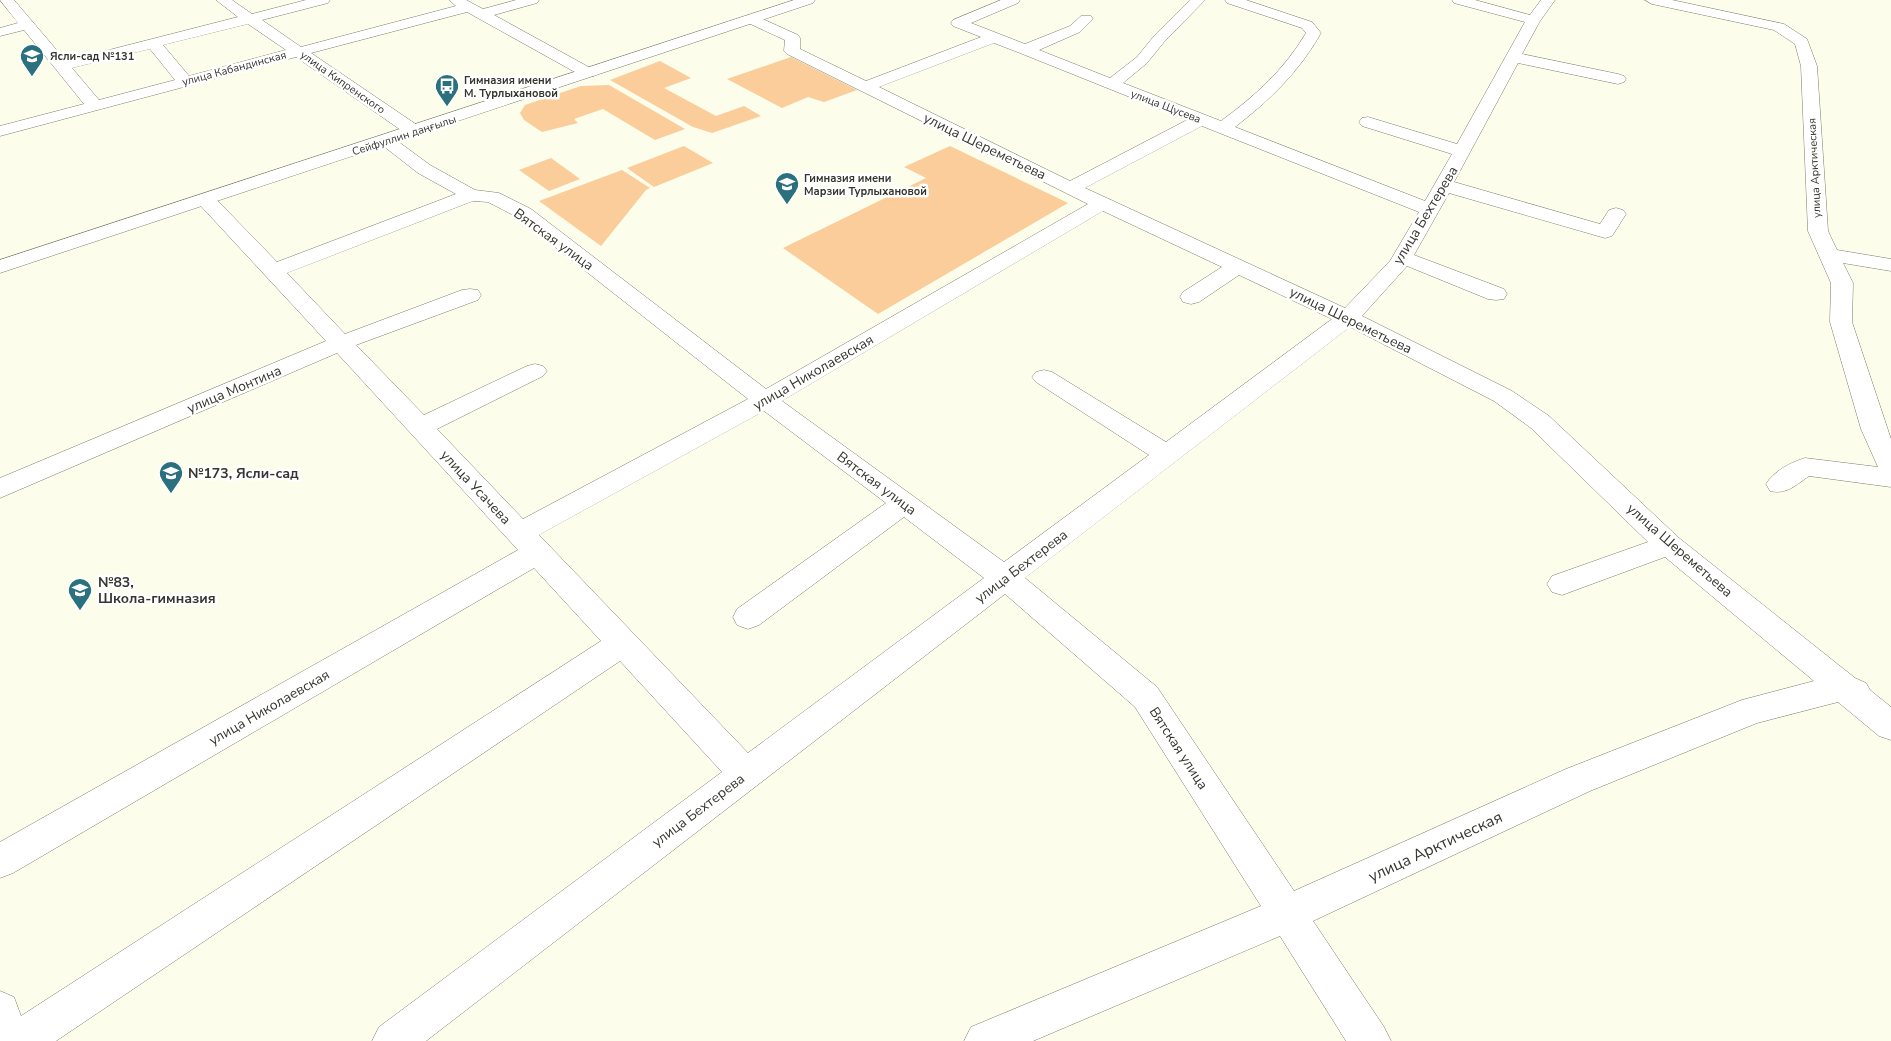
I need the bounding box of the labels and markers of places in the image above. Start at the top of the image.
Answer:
school or university icon: Ясли-сад №131 [19,43,45,77]
place label: Ясли-сад №131 [50,49,134,64]
bus stop icon: Гимназия имени М. Турлыхановой [434,73,460,107]
place label: Гимназия имени М. Турлыхановой [464,73,558,101]
school or university icon: Гимназия имени Марзии Турлыхановой [774,171,800,205]
place label: Гимназия имени Марзии Турлыхановой [804,171,927,199]
school or university icon: №173, Ясли-сад [158,460,184,494]
place label: №173, Ясли-сад [188,464,299,483]
place label: №83, Школа-гимназия [98,573,216,608]
school or university icon: №83, Школа-гимназия [67,577,93,611]

